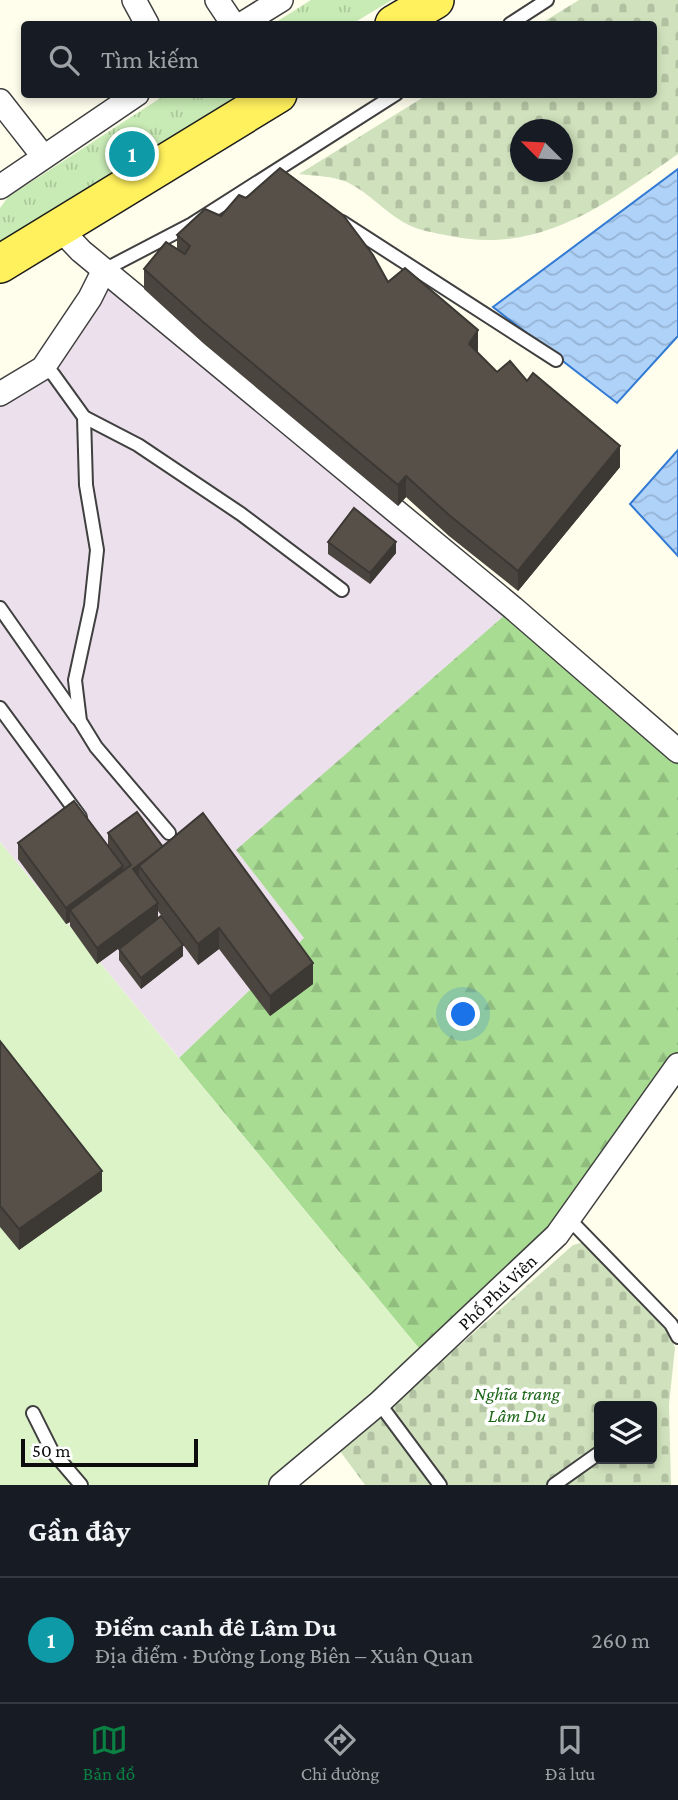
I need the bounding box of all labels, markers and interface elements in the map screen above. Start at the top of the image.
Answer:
search box [21,21,657,98]
icon: search [45,41,83,79]
text: Tìm kiếm [101,45,199,74]
north arrow [510,119,573,182]
pin: 1 [109,128,155,180]
your location [446,997,480,1031]
street label: Phố Phú Viên [454,1250,541,1334]
park label: Nghĩa trang Lâm Du [474,1383,561,1426]
map controls [594,1401,657,1464]
button: layers [594,1401,657,1464]
scale bar [21,1436,198,1468]
text: 50 m [32,1440,71,1461]
text: Gần đây [28,1514,130,1547]
text: Điểm canh đê Lâm Du [95,1613,336,1642]
text: 1 [47,1627,55,1653]
text: 260 m [592,1627,650,1653]
text: Địa điểm · Đường Long Biên – Xuân Quan [95,1642,473,1668]
tab: Bản đồ [83,1721,135,1784]
tab: Chỉ đường [301,1721,380,1784]
tab: Đã lưu [545,1721,595,1784]

